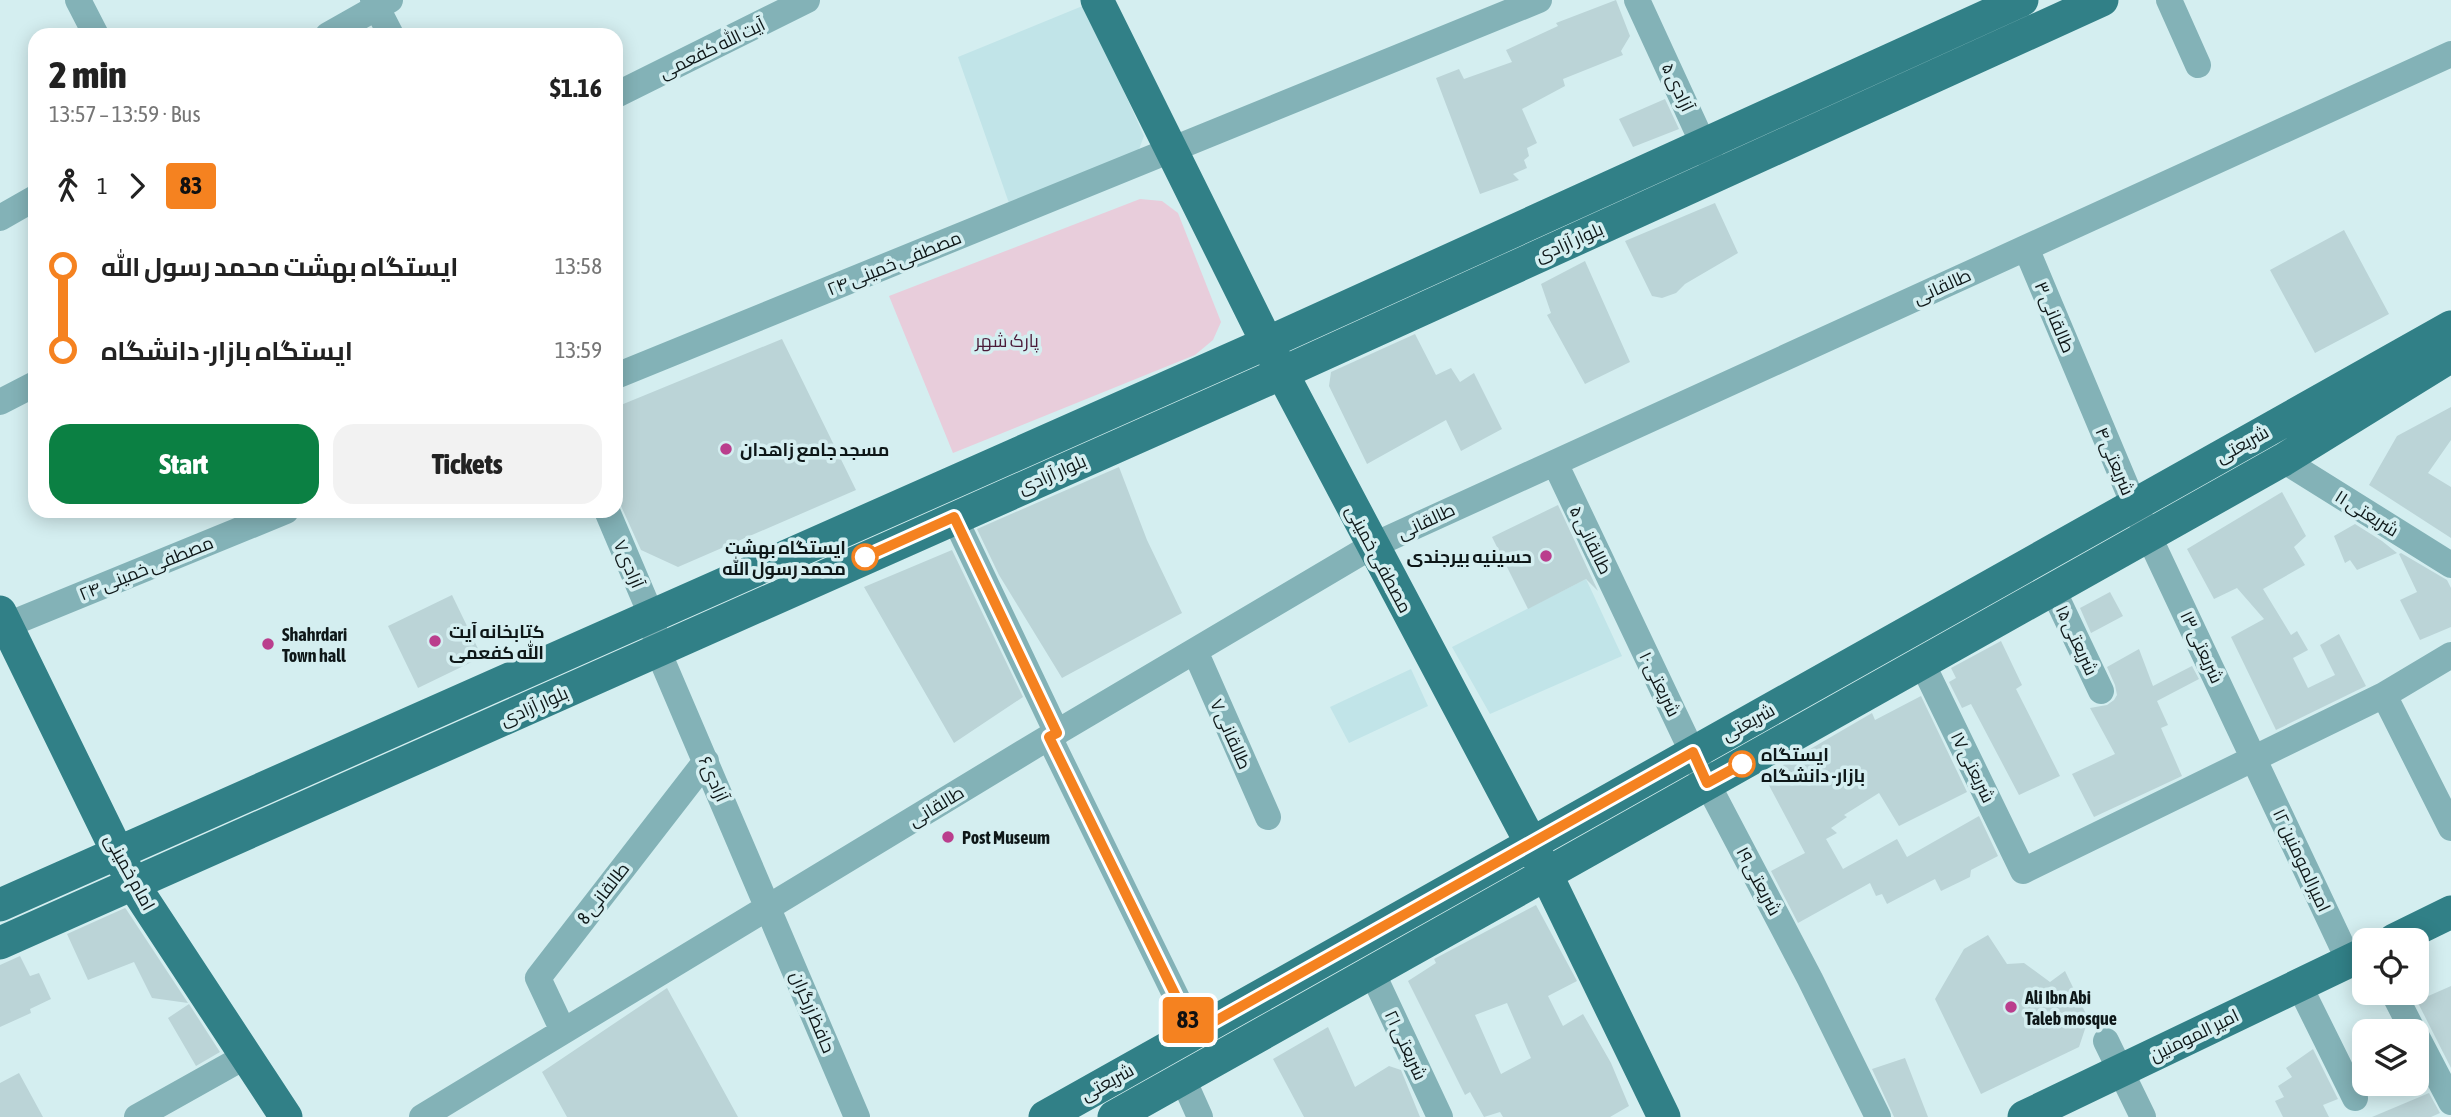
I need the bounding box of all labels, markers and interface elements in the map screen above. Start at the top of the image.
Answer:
street label: آیت الله کفعمی [655,12,769,84]
text: 2 min [49,53,127,96]
street label: آزادی ۵ [1657,59,1698,115]
text: $1.16 [550,73,602,103]
text: 13:57 – 13:59 · Bus [49,101,201,127]
icon: walk [49,167,87,205]
icon: forward [118,167,156,205]
text: 83 [180,172,202,199]
text: 1 [97,173,108,199]
street label: بلوار آزادی [1532,218,1607,267]
street label: مصطفی خمینی ۲۴ [824,227,965,300]
text: ایستگاه بهشت محمد رسول الله [101,252,458,282]
text: 13:58 [555,253,602,279]
street label: طالقانی [1910,264,1975,309]
street label: طالقانی ۳ [2030,278,2079,356]
park label: پارک شهر [974,330,1039,353]
text: ایستگاه بازار- دانشگاه [101,336,353,366]
text: 13:59 [555,337,602,363]
street label: شریعتی [2212,421,2273,468]
button: Start [49,424,319,504]
button: Tickets [333,424,602,504]
street label: شریعتی ۴ [2090,424,2139,499]
place label: مسجد جامع زاهدان [740,439,889,462]
marker: مسجد جامع زاهدان [718,441,734,457]
street label: بلوار آزادی [1015,450,1090,499]
street label: شریعتی ۱۱ [2331,485,2403,542]
street label: طالقانی [1394,499,1459,544]
street label: مصطفی خمینی [1341,502,1416,617]
street label: طالقانی ۵ [1565,502,1617,578]
street label: مصطفی خمینی ۲۴ [76,532,217,605]
street label: آزادی۷ [609,537,649,592]
place label: ایستگاه بهشت محمد رسول الله [722,537,846,580]
marker: ایستگاه بهشت محمد رسول الله [852,544,878,570]
place label: حسینیه بیرجندی [1407,546,1532,568]
marker: حسینیه بیرجندی [1538,548,1554,564]
street label: شریعتی ۱۵ [2051,601,2102,679]
street label: شریعتی ۱۳ [2175,607,2228,687]
place label: کتابخانه آیت الله کفعمی [449,621,545,664]
place label: Shahrdari Town hall [282,624,347,666]
marker: کتابخانه آیت الله کفعمی [427,633,443,649]
marker: Shahrdari Town hall [260,636,276,652]
street label: شریعتی ۱۰ [1634,648,1685,720]
street label: بلوار آزادی [497,682,572,731]
street label: طالقانی ۷ [1205,696,1256,773]
street label: شریعتی [1718,699,1779,746]
street label: شریعتی ۱۷ [1946,728,1999,807]
place label: ایستگاه بازار- دانشگاه [1761,744,1865,787]
marker: ایستگاه بازار- دانشگاه [1729,751,1755,777]
street label: آزادی۶ [694,753,733,806]
street label: طالقانی [904,781,968,832]
street label: امیرالمومنین ۱۲ [2268,805,2335,915]
place label: Post Museum [962,827,1050,848]
marker: Post Museum [940,829,956,845]
street label: امام خمینی [99,830,160,915]
street label: شریعتی ۱۹ [1731,843,1786,919]
street label: طالقانی 8 [573,858,634,928]
map controls [2352,928,2429,1096]
button: locate [2352,928,2429,1005]
street label: حافظ زرگران [785,968,840,1056]
place label: Ali Ibn Abi Taleb mosque [2024,987,2117,1029]
line badge: 83 [1156,997,1220,1043]
marker: Ali Ibn Abi Taleb mosque [2003,999,2019,1015]
street label: امیر المومنین [2146,1004,2242,1067]
text: 83 [1177,1006,1199,1033]
street label: شریعتی ۲۱ [1380,1007,1431,1084]
button: layers [2352,1019,2429,1096]
street label: شریعتی [1077,1059,1138,1106]

